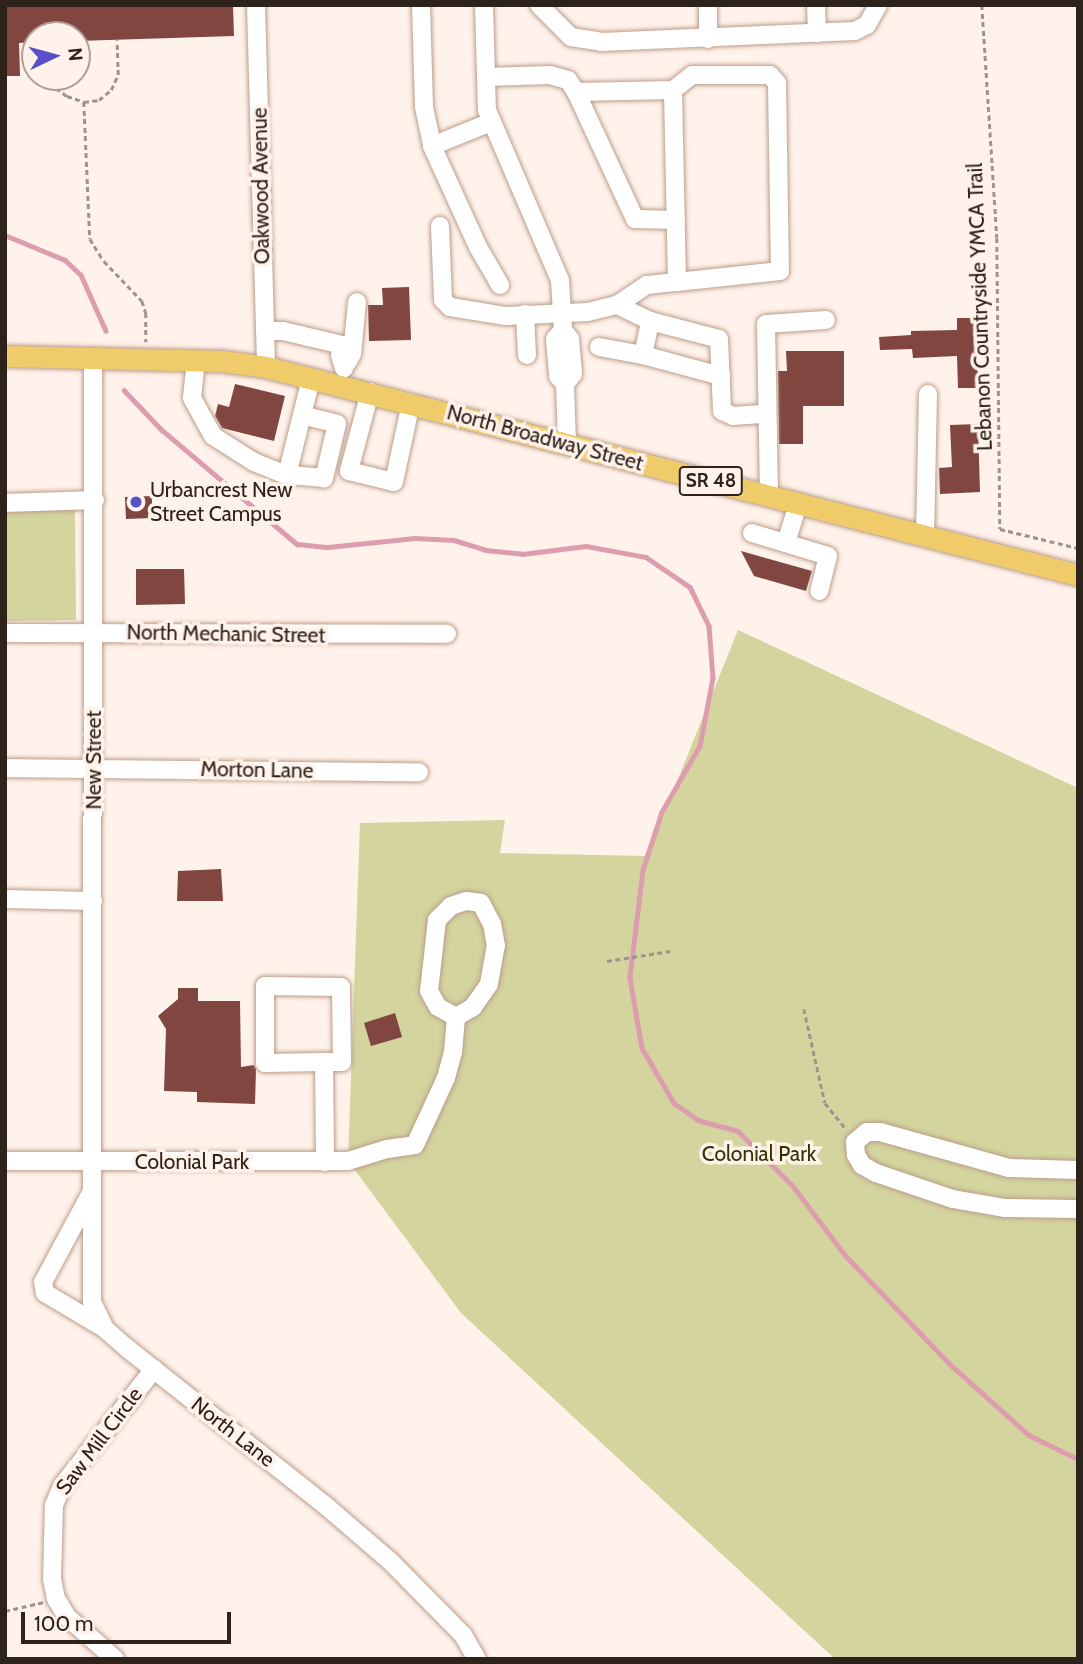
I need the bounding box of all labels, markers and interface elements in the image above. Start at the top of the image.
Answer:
north arrow [21,21,91,91]
text: N [63,47,87,62]
street label: Oakwood Avenue [247,107,275,265]
street label: Lebanon Countryside YMCA Trail [962,163,998,451]
street label: North Broadway Street [444,400,646,476]
road number: SR 48 [678,466,744,496]
place label: Urbancrest New Street Campus [150,477,293,527]
marker: Urbancrest New Street Campus [128,494,144,510]
street label: North Mechanic Street [126,620,326,648]
street label: New Street [81,710,107,810]
street label: Morton Lane [200,756,314,784]
park label: Colonial Park [702,1141,816,1167]
street label: Colonial Park [135,1149,249,1175]
street label: Saw Mill Circle [51,1383,147,1499]
street label: North Lane [186,1392,280,1472]
scale bar [24,1598,234,1642]
text: 100 m [34,1611,93,1636]

